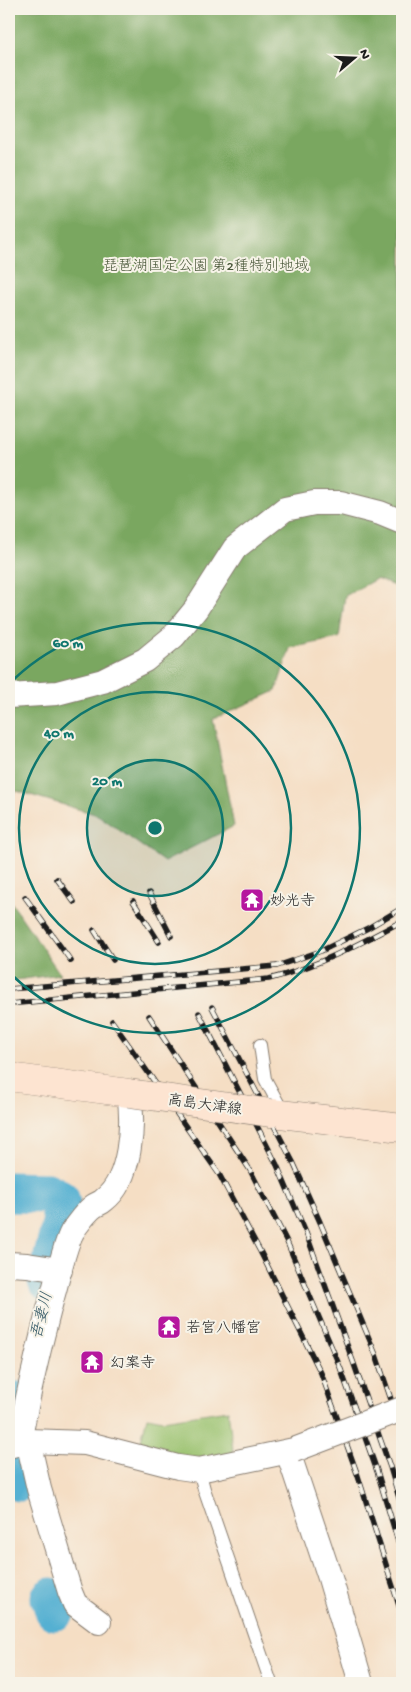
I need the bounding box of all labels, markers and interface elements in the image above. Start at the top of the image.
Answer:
north arrow [328,32,378,82]
text: N [354,47,373,62]
park label: 琵琶湖国定公園 第2種特別地域 [103,257,309,276]
text: 60 m [53,635,84,653]
text: 40 m [43,725,74,743]
text: 20 m [92,773,122,791]
centre of rings [146,819,164,837]
temple icon: 妙光寺 [239,887,265,913]
place label: 妙光寺 [270,892,315,911]
street label: 高島大津線 [166,1091,243,1120]
water label: 吾妻川 [27,1290,58,1341]
temple icon: 若宮八幡宮 [156,1314,182,1340]
place label: 若宮八幡宮 [186,1319,261,1338]
temple icon: 幻案寺 [79,1349,105,1375]
place label: 幻案寺 [110,1354,155,1373]

